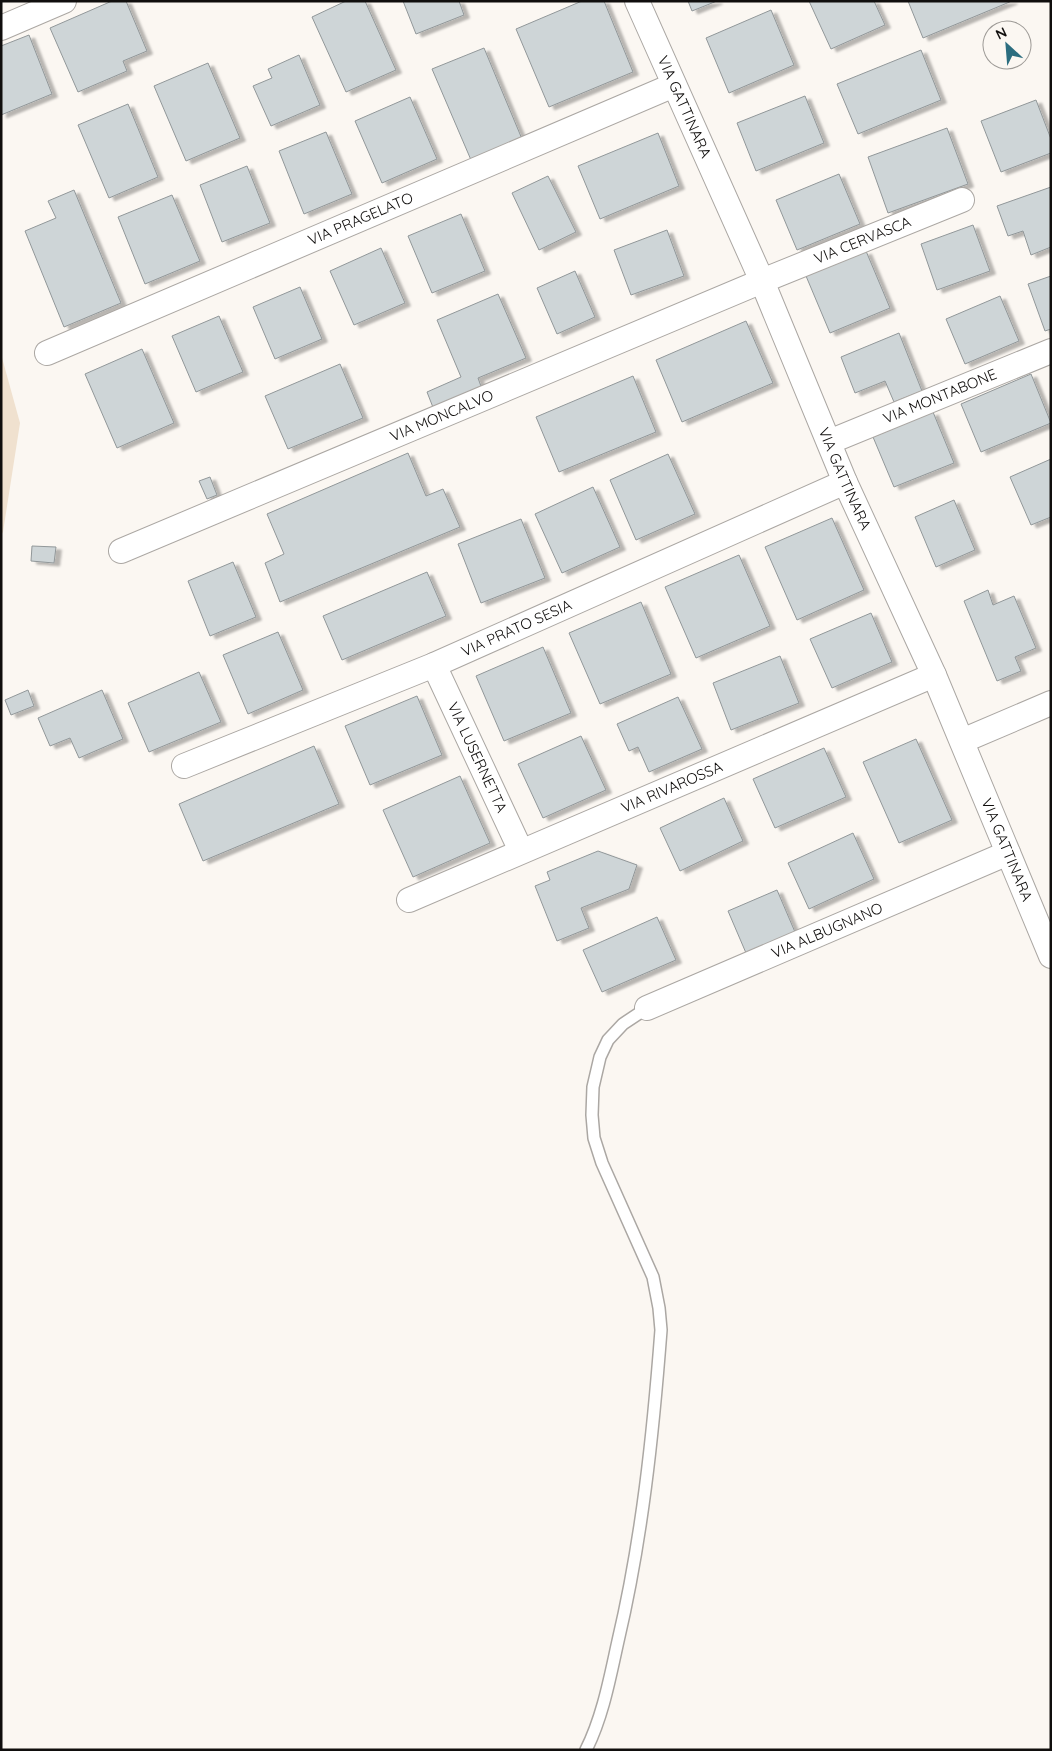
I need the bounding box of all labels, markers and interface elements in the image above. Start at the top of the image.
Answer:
north arrow [982,20,1032,70]
text: N [993,23,1010,44]
street label: VIA GATTINARA [654,53,716,161]
street label: VIA PRAGELATO [305,188,416,249]
street label: VIA CERVASCA [811,212,914,268]
street label: VIA MONTABONE [880,364,999,428]
street label: VIA MONCALVO [387,385,496,446]
street label: VIA GATTINARA [815,425,876,533]
street label: VIA PRATO SESIA [458,595,575,661]
street label: VIA LUSERNETTA [444,699,512,816]
street label: VIA RIVAROSSA [618,757,726,817]
street label: VIA GATTINARA [977,795,1037,904]
street label: VIA ALBUGNANO [768,898,885,962]

